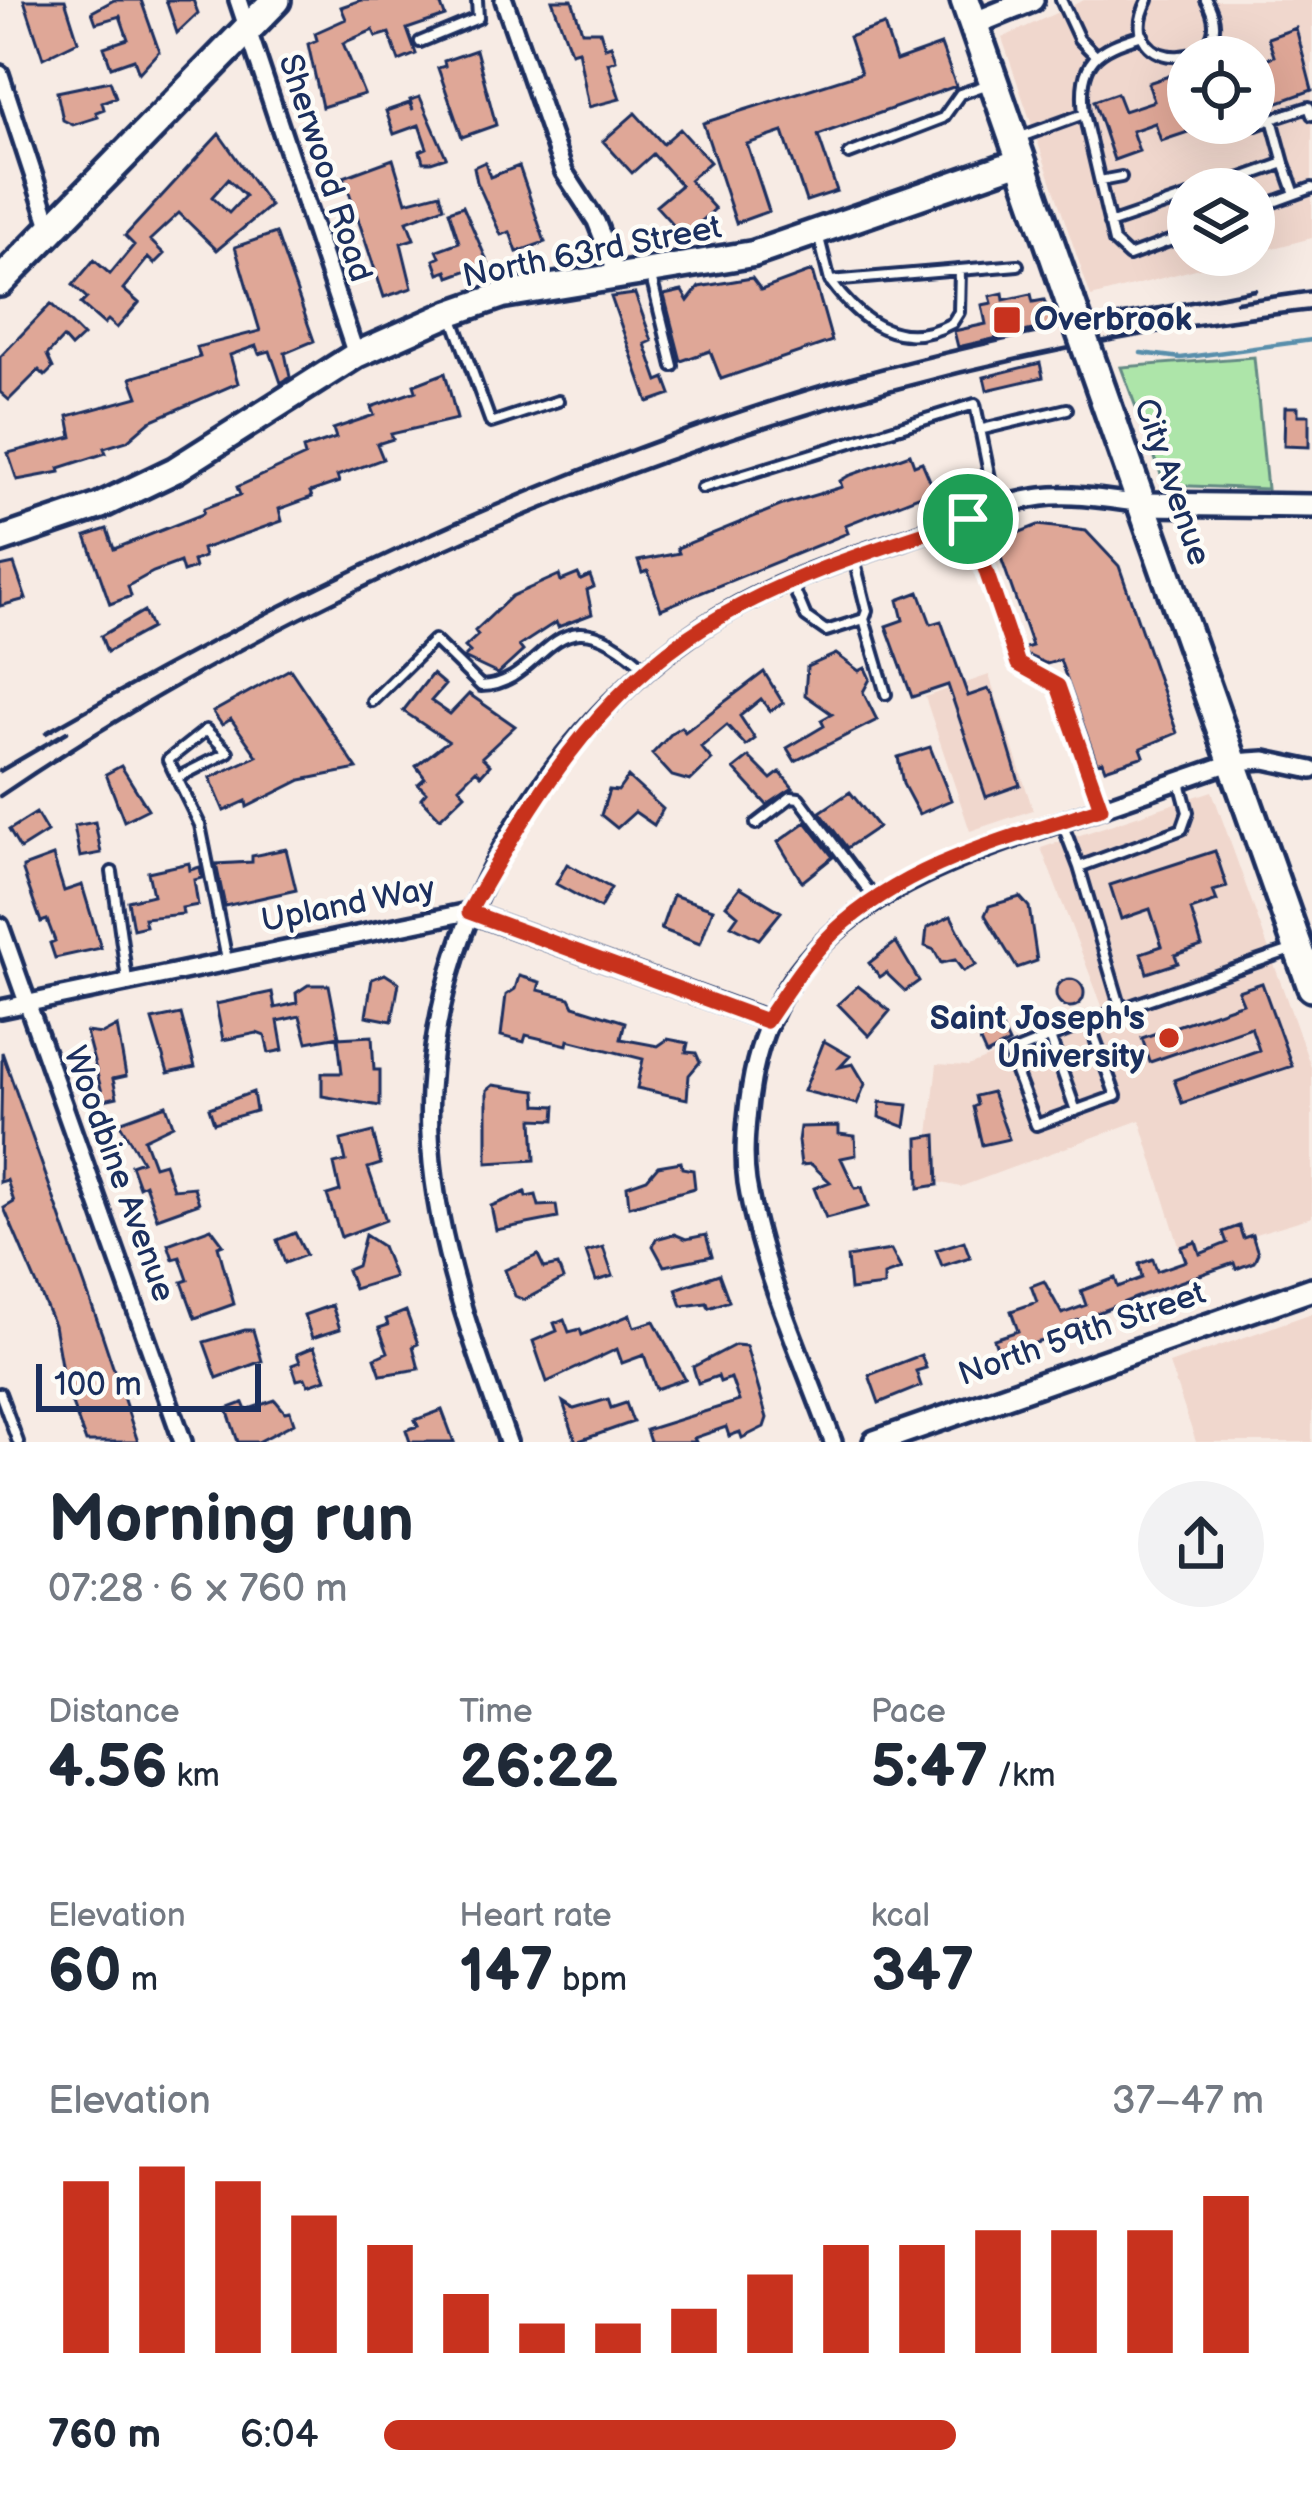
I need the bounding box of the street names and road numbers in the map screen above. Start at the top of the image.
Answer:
street label: Sherwood Road [269,49,381,287]
street label: North 63rd Street [459,207,725,297]
street label: City Avenue [1125,393,1219,571]
street label: Upland Way [258,869,438,941]
street label: Woodbine Avenue [54,1041,184,1307]
street label: North 59th Street [953,1273,1211,1395]

